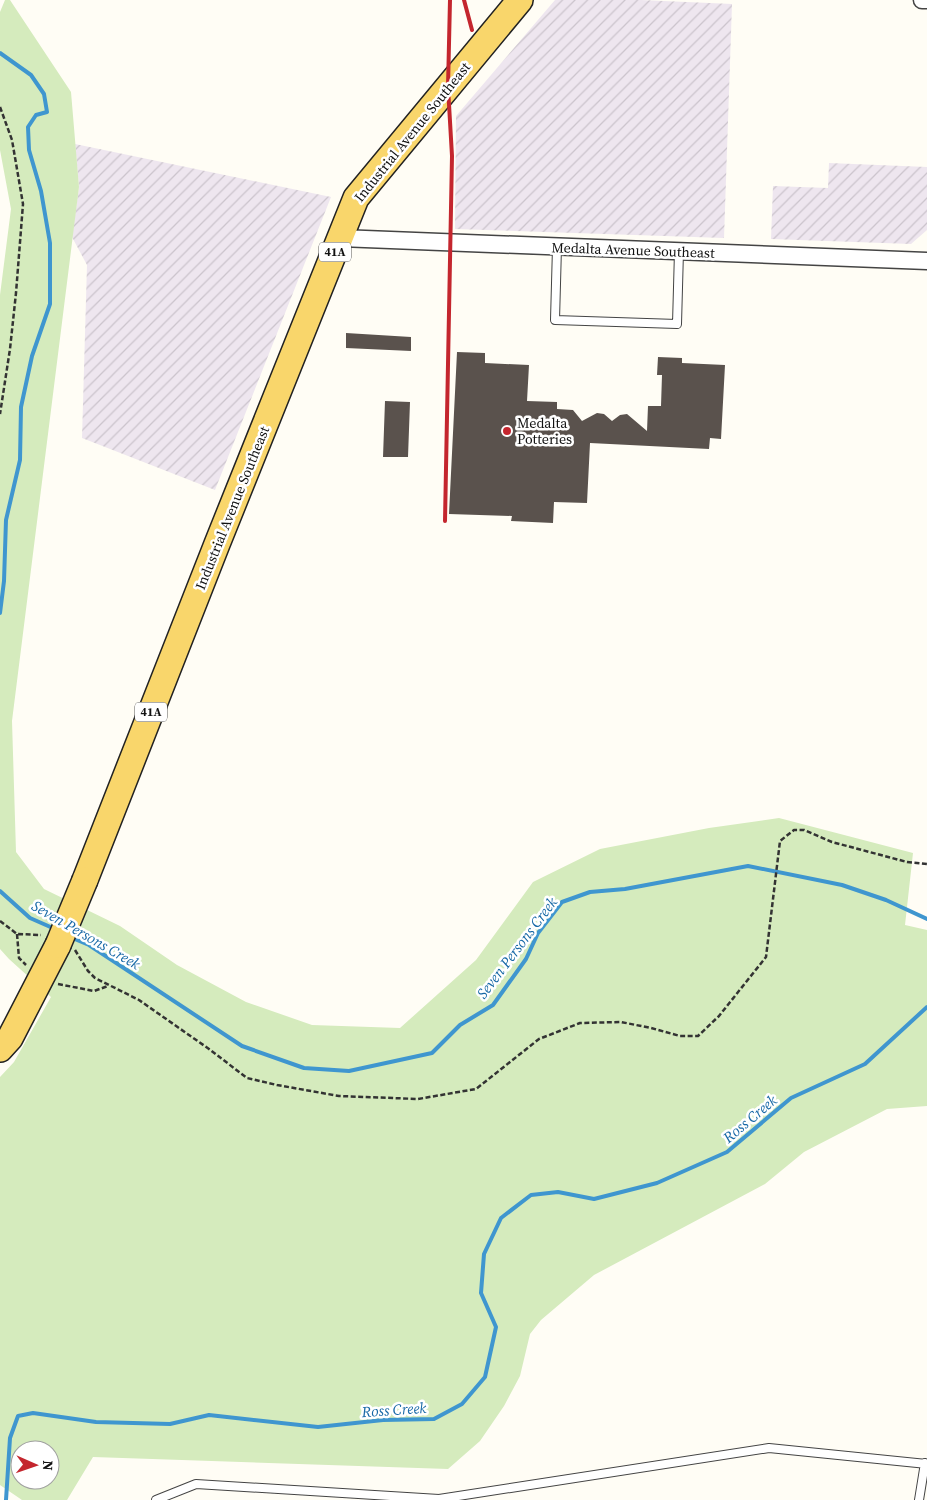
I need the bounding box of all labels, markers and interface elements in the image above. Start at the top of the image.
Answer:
street label: Industrial Avenue Southeast [349,57,475,206]
street label: Medalta Avenue Southeast [551,237,715,263]
road number: 41A [319,242,351,262]
place label: Medalta Potteries [517,413,572,449]
street label: Industrial Avenue Southeast [190,423,274,593]
marker: Medalta Potteries [501,425,513,437]
road number: 41A [135,702,167,722]
water label: Seven Persons Creek [471,892,562,1003]
water label: Seven Persons Creek [28,895,145,975]
water label: Ross Creek [717,1089,782,1148]
water label: Ross Creek [360,1397,428,1422]
north arrow [10,1440,60,1490]
text: N [38,1460,58,1471]

